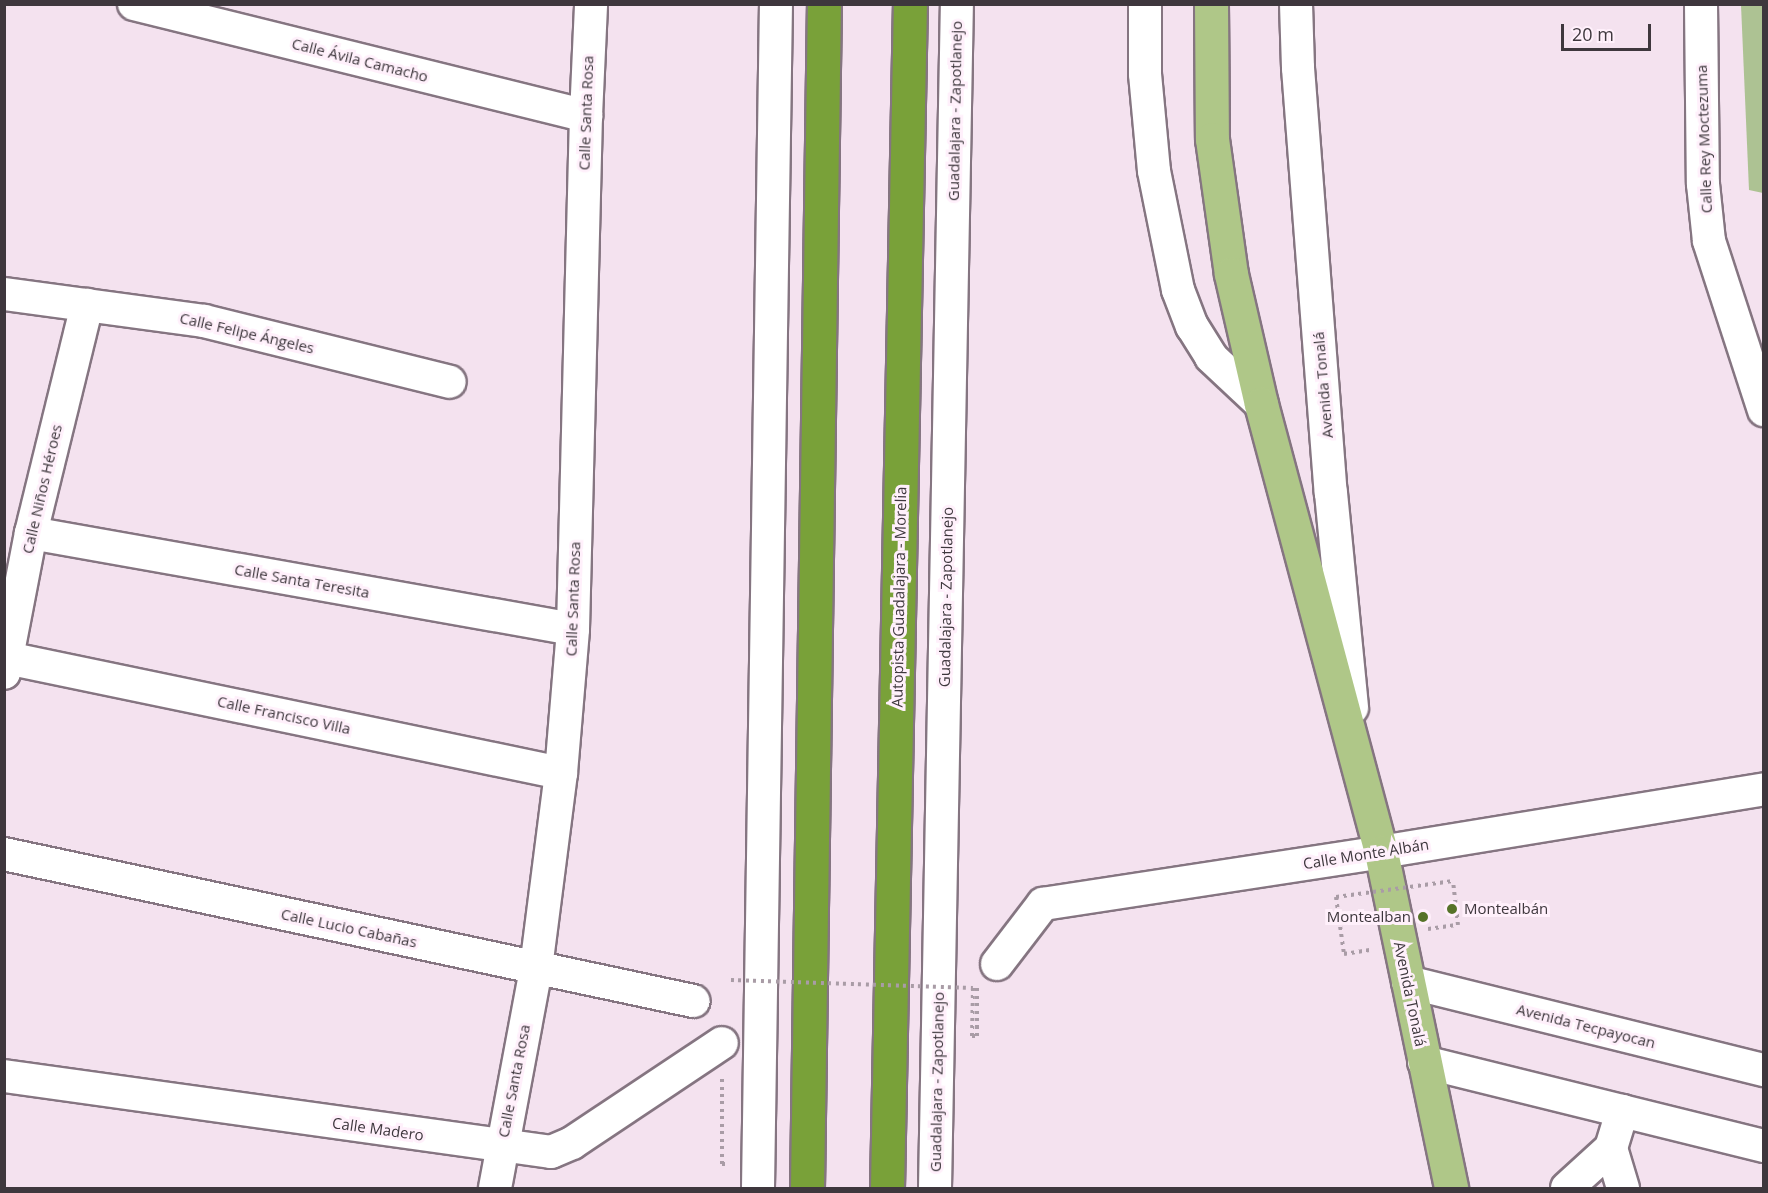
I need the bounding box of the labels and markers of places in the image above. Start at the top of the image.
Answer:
place label: Montealbán [1464,900,1548,918]
marker: Montealbán [1445,902,1459,916]
place label: Montealban [1327,908,1411,926]
marker: Montealban [1416,910,1430,924]

